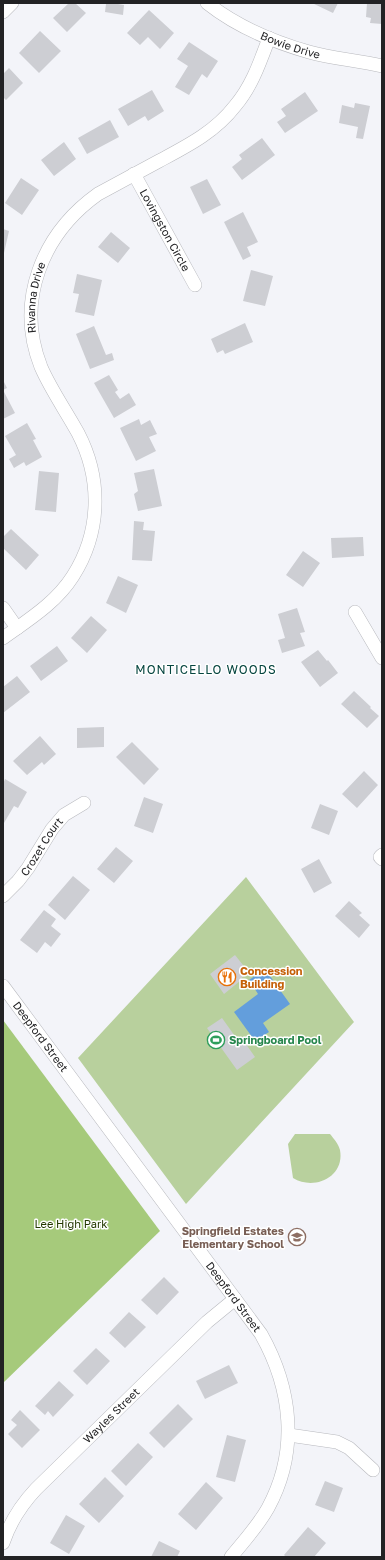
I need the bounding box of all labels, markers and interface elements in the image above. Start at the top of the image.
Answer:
street label: Bowie Drive [259,28,322,61]
street label: Lovingston Circle [137,186,193,273]
street label: Rivanna Drive [24,260,48,334]
district label: MONTICELLO WOODS [135,662,277,677]
street label: Crozet Court [17,814,65,878]
place label: Concession Building [240,964,303,990]
restaurant icon: Concession Building [217,967,237,987]
street label: Deepford Street [11,999,71,1074]
sports icon: Springboard Pool [206,1030,226,1050]
place label: Springboard Pool [229,1033,322,1046]
park label: Lee High Park [34,1217,108,1230]
place label: Springfield Estates Elementary School [182,1224,284,1250]
school or university icon: Springfield Estates Elementary School [287,1227,307,1247]
street label: Deepford Street [204,1259,264,1334]
street label: Wayles Street [80,1385,142,1445]

